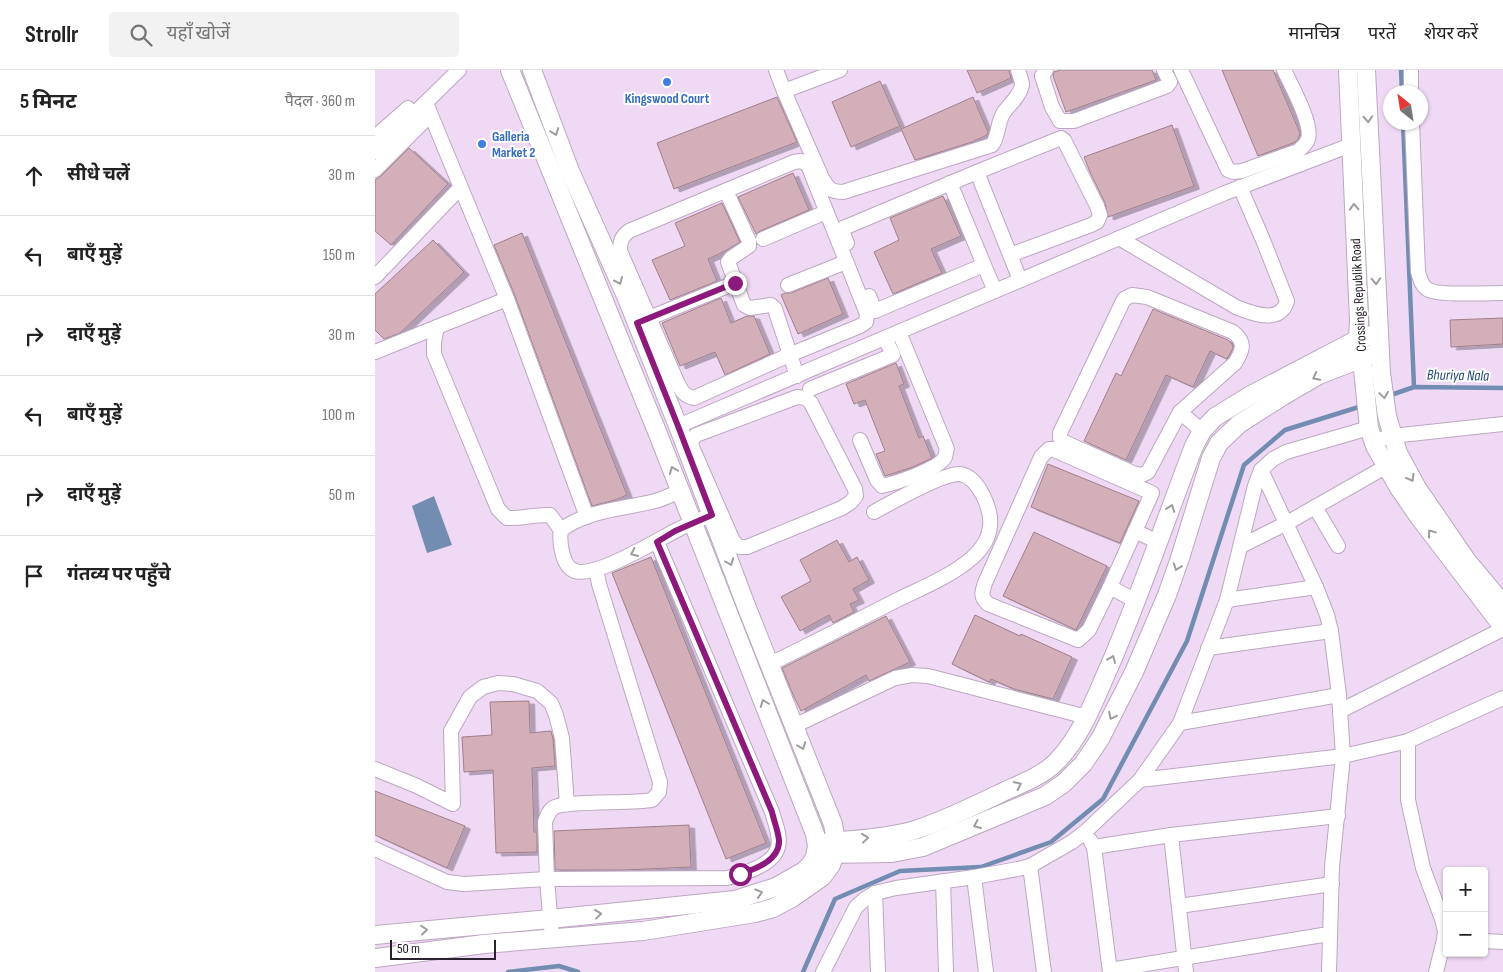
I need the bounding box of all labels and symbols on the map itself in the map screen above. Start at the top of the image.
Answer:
marker: Kingswood Court [661,76,673,88]
north arrow [1383,85,1428,130]
place label: Kingswood Court [625,90,710,107]
one-way arrow [1363,115,1374,123]
one-way arrow [549,127,559,135]
place label: Galleria Market 2 [492,128,535,161]
marker: Galleria Market 2 [476,138,488,150]
one-way arrow [1349,202,1359,210]
street label: Crossings Republik Road [1347,238,1370,352]
route end [724,272,747,295]
one-way arrow [612,276,623,285]
one-way arrow [1371,277,1382,285]
water label: Bhuriya Nala [1427,365,1489,386]
one-way arrow [1313,371,1322,381]
one-way arrow [1378,391,1389,399]
one-way arrow [668,467,678,475]
one-way arrow [1405,472,1415,481]
one-way arrow [1165,504,1175,513]
one-way arrow [1428,529,1437,538]
one-way arrow [630,546,639,557]
one-way arrow [724,558,734,566]
one-way arrow [1173,563,1183,571]
one-way arrow [1106,655,1117,664]
one-way arrow [760,699,770,708]
one-way arrow [1108,711,1118,720]
one-way arrow [796,741,806,750]
one-way arrow [1013,781,1022,791]
one-way arrow [973,819,982,830]
one-way arrow [862,833,870,844]
route start [729,863,752,886]
one-way arrow [754,888,763,898]
one-way arrow [594,909,602,920]
one-way arrow [420,925,428,936]
scale bar [390,937,496,960]

